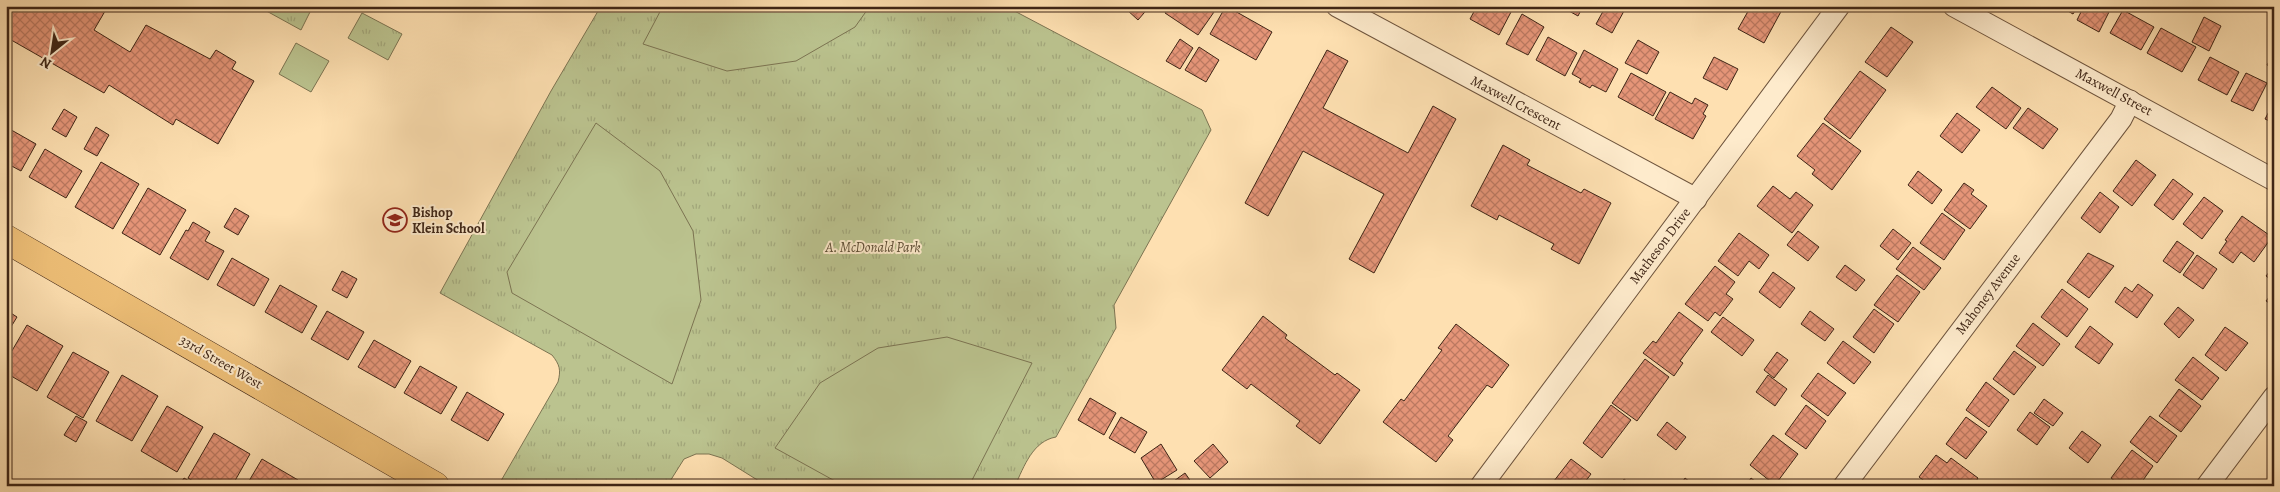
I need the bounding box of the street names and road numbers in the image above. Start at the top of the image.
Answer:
street label: Maxwell Street [2072,64,2156,120]
street label: Maxwell Crescent [1467,71,1565,135]
street label: Matheson Drive [1625,204,1695,288]
street label: Mahoney Avenue [1951,249,2025,339]
street label: 33rd Street West [176,331,266,394]

